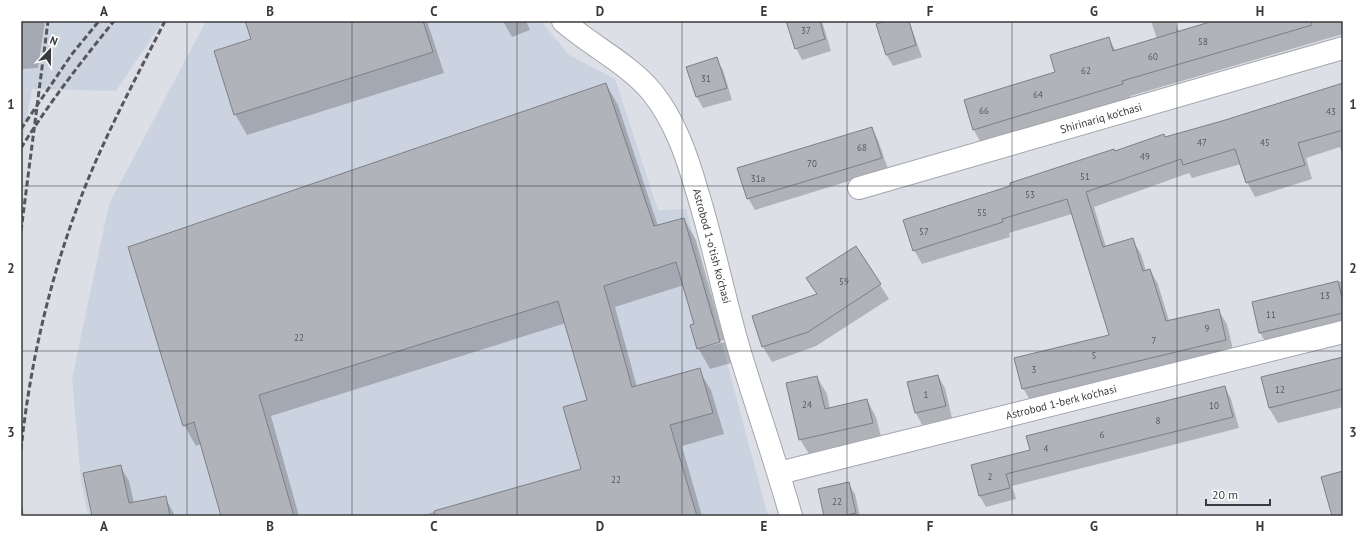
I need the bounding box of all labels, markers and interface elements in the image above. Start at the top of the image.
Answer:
text: A [100,3,108,20]
text: B [266,3,274,20]
text: C [430,3,438,20]
text: D [596,3,604,20]
text: E [761,3,768,20]
text: F [927,3,934,20]
text: G [1090,3,1098,20]
text: H [1256,3,1264,20]
house number: 37 [801,25,811,36]
north arrow [30,30,70,70]
text: N [48,33,60,49]
house number: 58 [1198,36,1208,47]
house number: 60 [1148,51,1158,62]
house number: 62 [1081,65,1091,76]
house number: 31 [701,73,711,84]
house number: 64 [1033,89,1043,100]
text: 1 [7,96,15,113]
text: 1 [1349,96,1357,113]
street label: Shirinariq ko'chasi [1059,100,1143,136]
house number: 66 [979,105,989,116]
house number: 43 [1326,106,1336,117]
house number: 47 [1197,137,1207,148]
house number: 45 [1260,137,1270,148]
house number: 68 [857,142,867,153]
house number: 49 [1140,151,1150,162]
house number: 70 [807,158,817,169]
house number: 51 [1080,171,1090,182]
house number: 31a [751,173,765,184]
street label: Astrobod 1-o'tish ko'chasi [690,187,734,305]
house number: 53 [1025,189,1035,200]
house number: 55 [977,207,987,218]
house number: 57 [919,226,929,237]
text: 2 [7,260,15,277]
text: 2 [1349,260,1357,277]
house number: 59 [839,276,849,287]
house number: 13 [1320,290,1330,301]
house number: 11 [1266,309,1276,320]
house number: 9 [1205,323,1210,334]
house number: 22 [294,332,304,343]
house number: 7 [1152,335,1157,346]
house number: 5 [1092,350,1097,361]
house number: 3 [1032,364,1037,375]
street label: Astrobod 1-berk ko'chasi [1004,381,1118,423]
house number: 12 [1275,384,1285,395]
house number: 1 [924,389,929,400]
house number: 24 [802,399,812,410]
house number: 10 [1209,400,1219,411]
house number: 8 [1156,415,1161,426]
text: 3 [7,424,15,441]
text: 3 [1349,424,1357,441]
house number: 6 [1100,429,1105,440]
house number: 4 [1044,443,1049,454]
house number: 2 [988,471,993,482]
house number: 22 [611,474,621,485]
scale bar [1206,481,1270,507]
text: 20 m [1212,487,1238,502]
house number: 22 [832,496,842,507]
text: A [100,518,108,535]
text: B [266,518,274,535]
text: C [430,518,438,535]
text: D [596,518,604,535]
text: E [761,518,768,535]
text: F [927,518,934,535]
text: G [1090,518,1098,535]
text: H [1256,518,1264,535]

